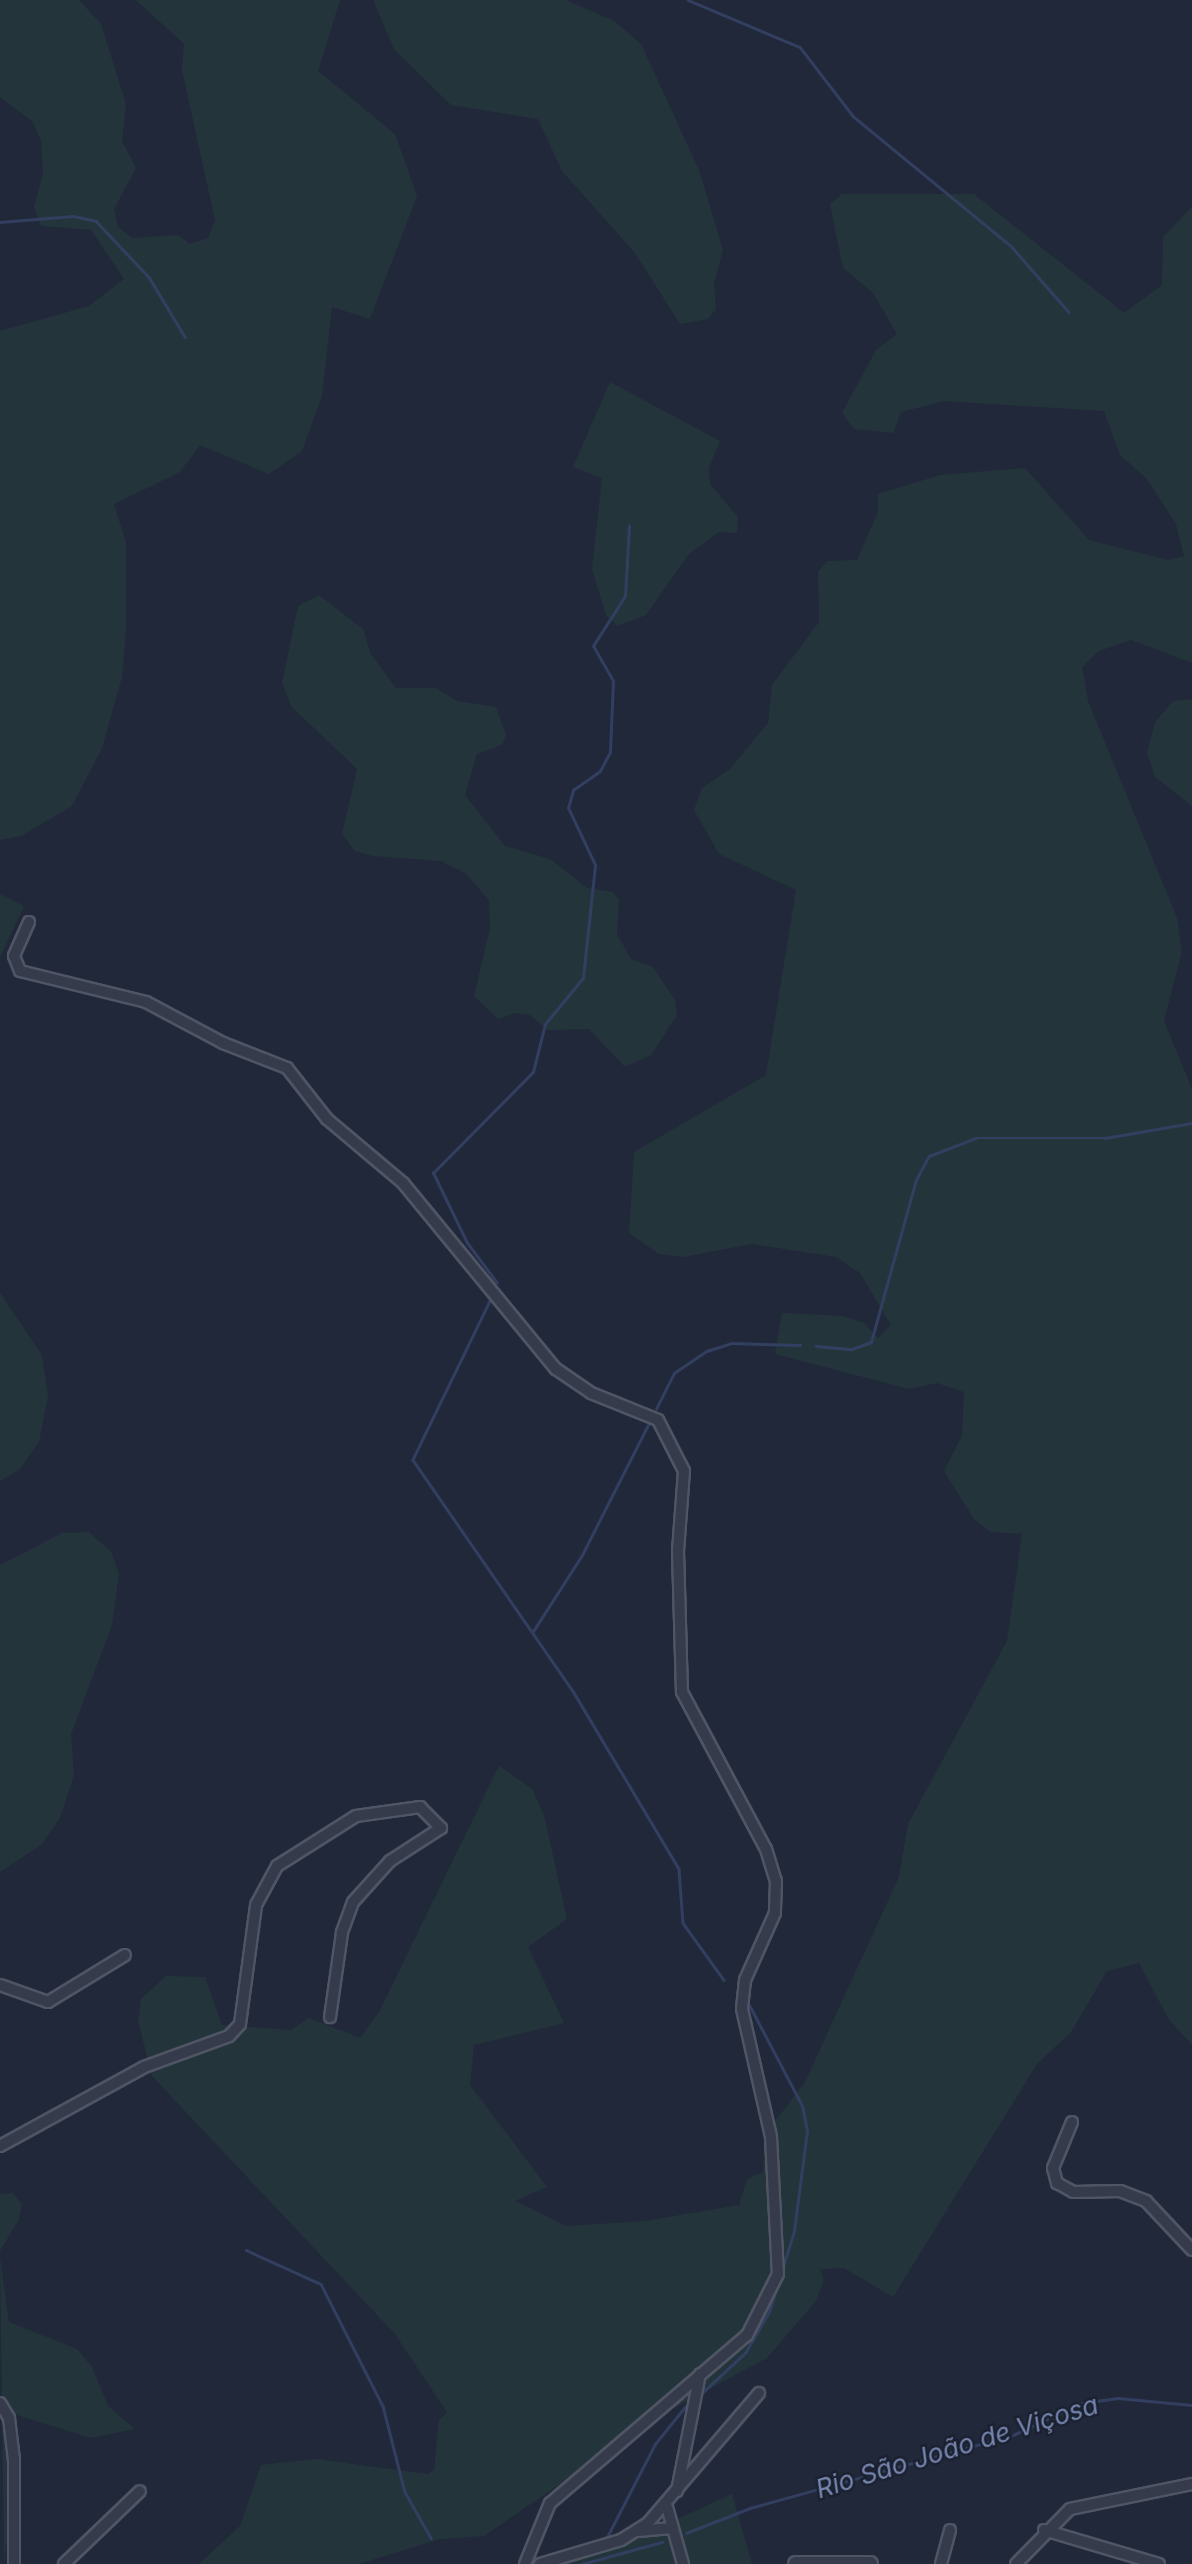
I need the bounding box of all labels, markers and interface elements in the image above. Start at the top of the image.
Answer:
water label: Rio São João de Viçosa [812,2389,1102,2505]

